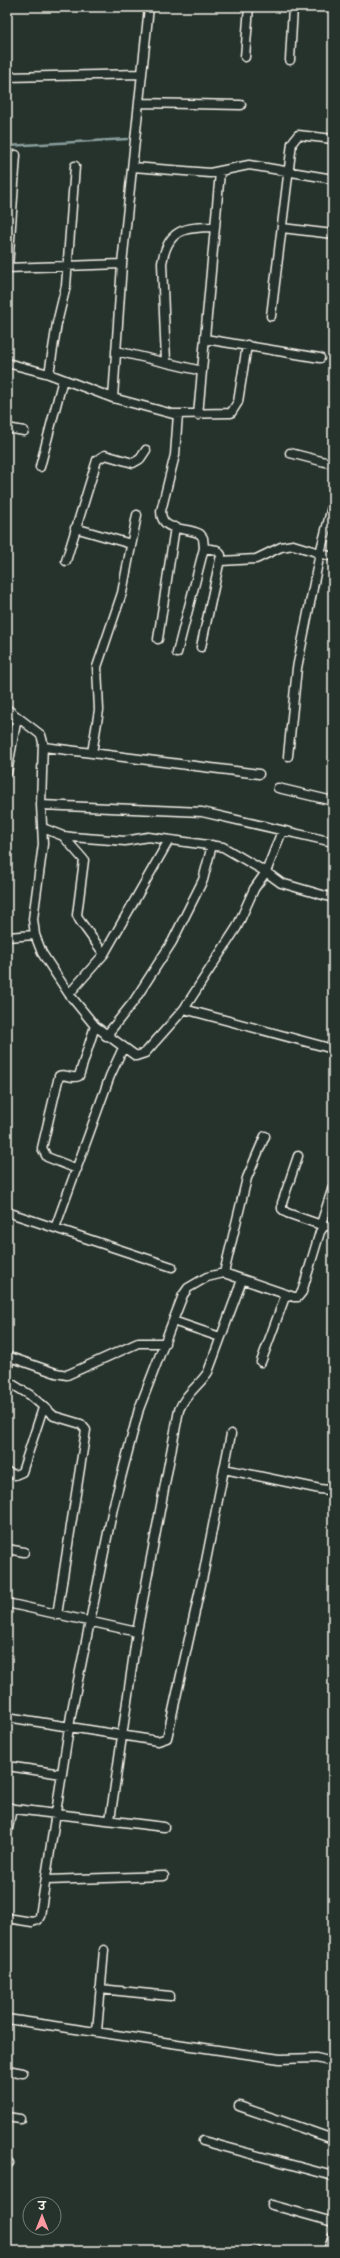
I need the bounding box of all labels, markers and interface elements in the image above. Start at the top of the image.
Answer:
north arrow [22,2196,62,2236]
text: उ [37,2199,47,2213]

